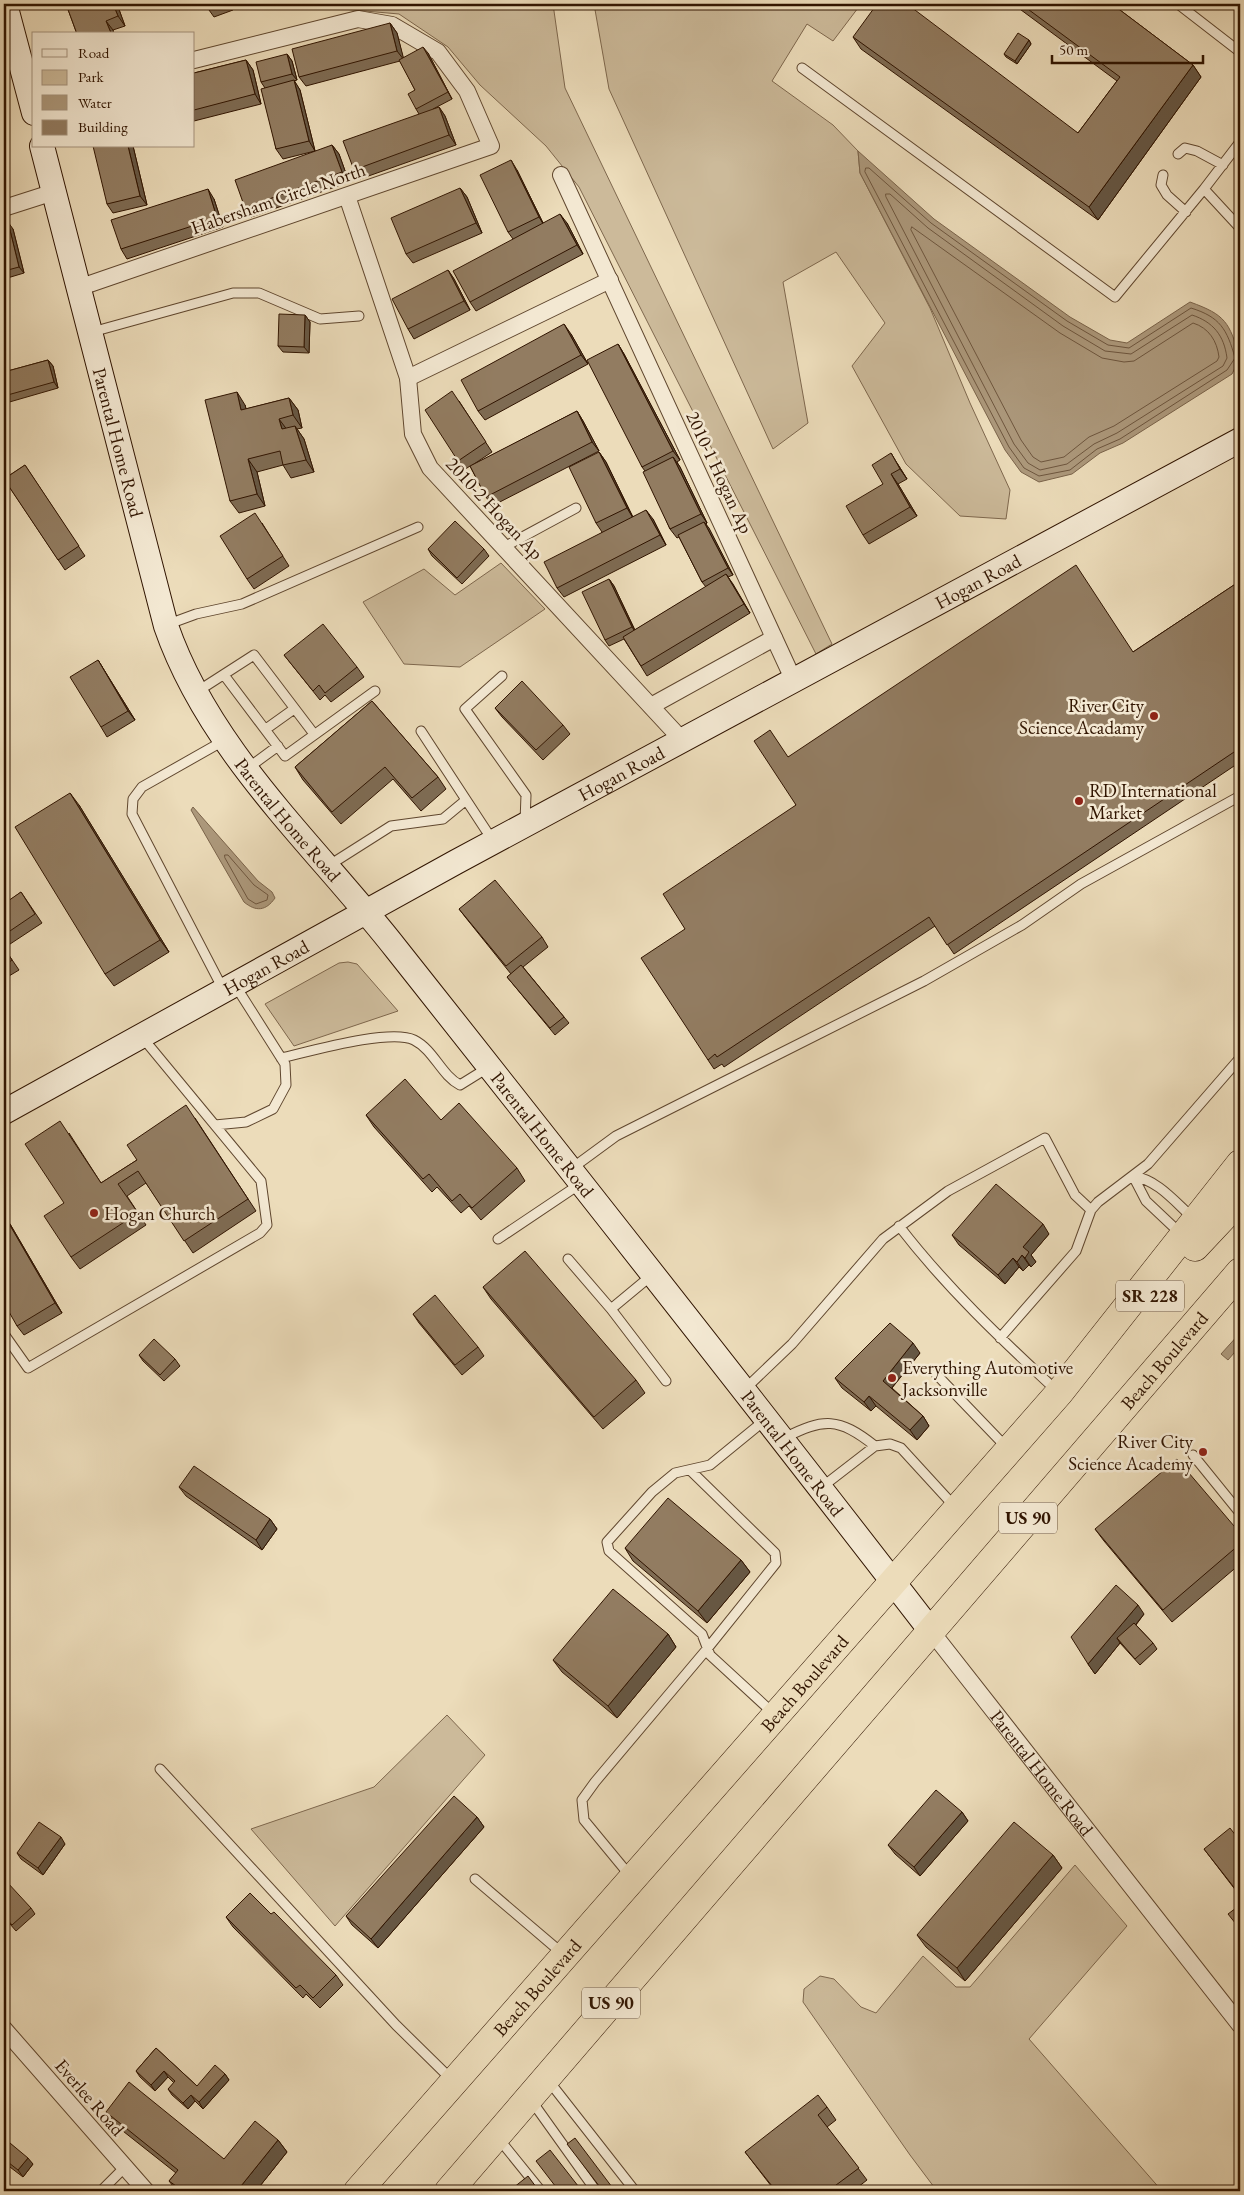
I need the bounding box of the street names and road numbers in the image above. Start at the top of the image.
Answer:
street label: Habersham Circle North [188,157,369,240]
street label: Parental Home Road [87,365,149,520]
street label: 2010-1 Hogan Ap [680,407,759,537]
street label: 2010-2 Hogan Ap [440,452,549,565]
street label: Hogan Road [930,548,1026,615]
street label: Hogan Road [574,740,669,807]
street label: Parental Home Road [229,753,347,887]
street label: Hogan Road [219,934,314,1001]
street label: Parental Home Road [485,1067,600,1203]
road number: SR 228 [1116,1280,1184,1312]
street label: Beach Boulevard [1115,1306,1214,1415]
street label: Parental Home Road [735,1385,850,1522]
road number: US 90 [999,1502,1057,1534]
street label: Beach Boulevard [755,1629,854,1737]
street label: Parental Home Road [984,1705,1099,1841]
street label: Beach Boulevard [488,1933,587,2042]
road number: US 90 [582,1988,640,2019]
street label: Everlee Road [49,2053,130,2141]

